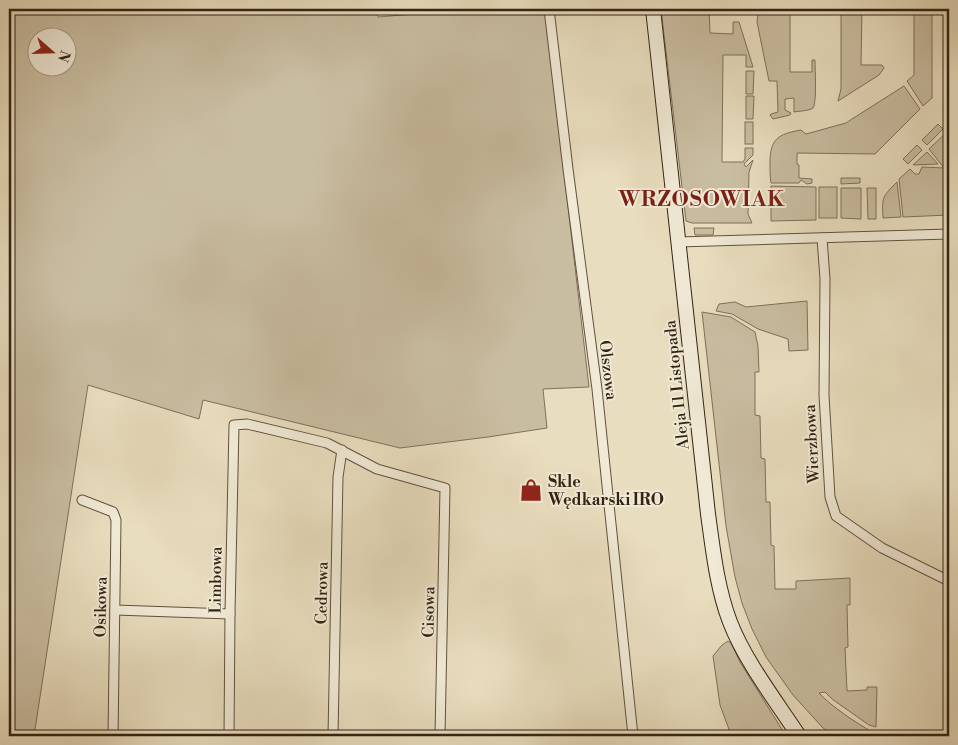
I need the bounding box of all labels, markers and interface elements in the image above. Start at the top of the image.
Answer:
north arrow [28,28,78,78]
text: N [53,48,74,64]
district label: WRZOSOWIAK [618,187,785,213]
street label: Aleja 11 Listopada [660,318,694,452]
street label: Olszowa [594,339,622,402]
street label: Wierzbowa [800,403,824,485]
place label: Skle Wędkarski IRO [547,472,664,510]
shop icon: Skle Wędkarski IRO [518,477,544,503]
street label: Limbowa [205,545,227,614]
street label: Cedrowa [311,561,333,625]
street label: Osikowa [90,576,112,638]
street label: Cisowa [419,585,439,638]

